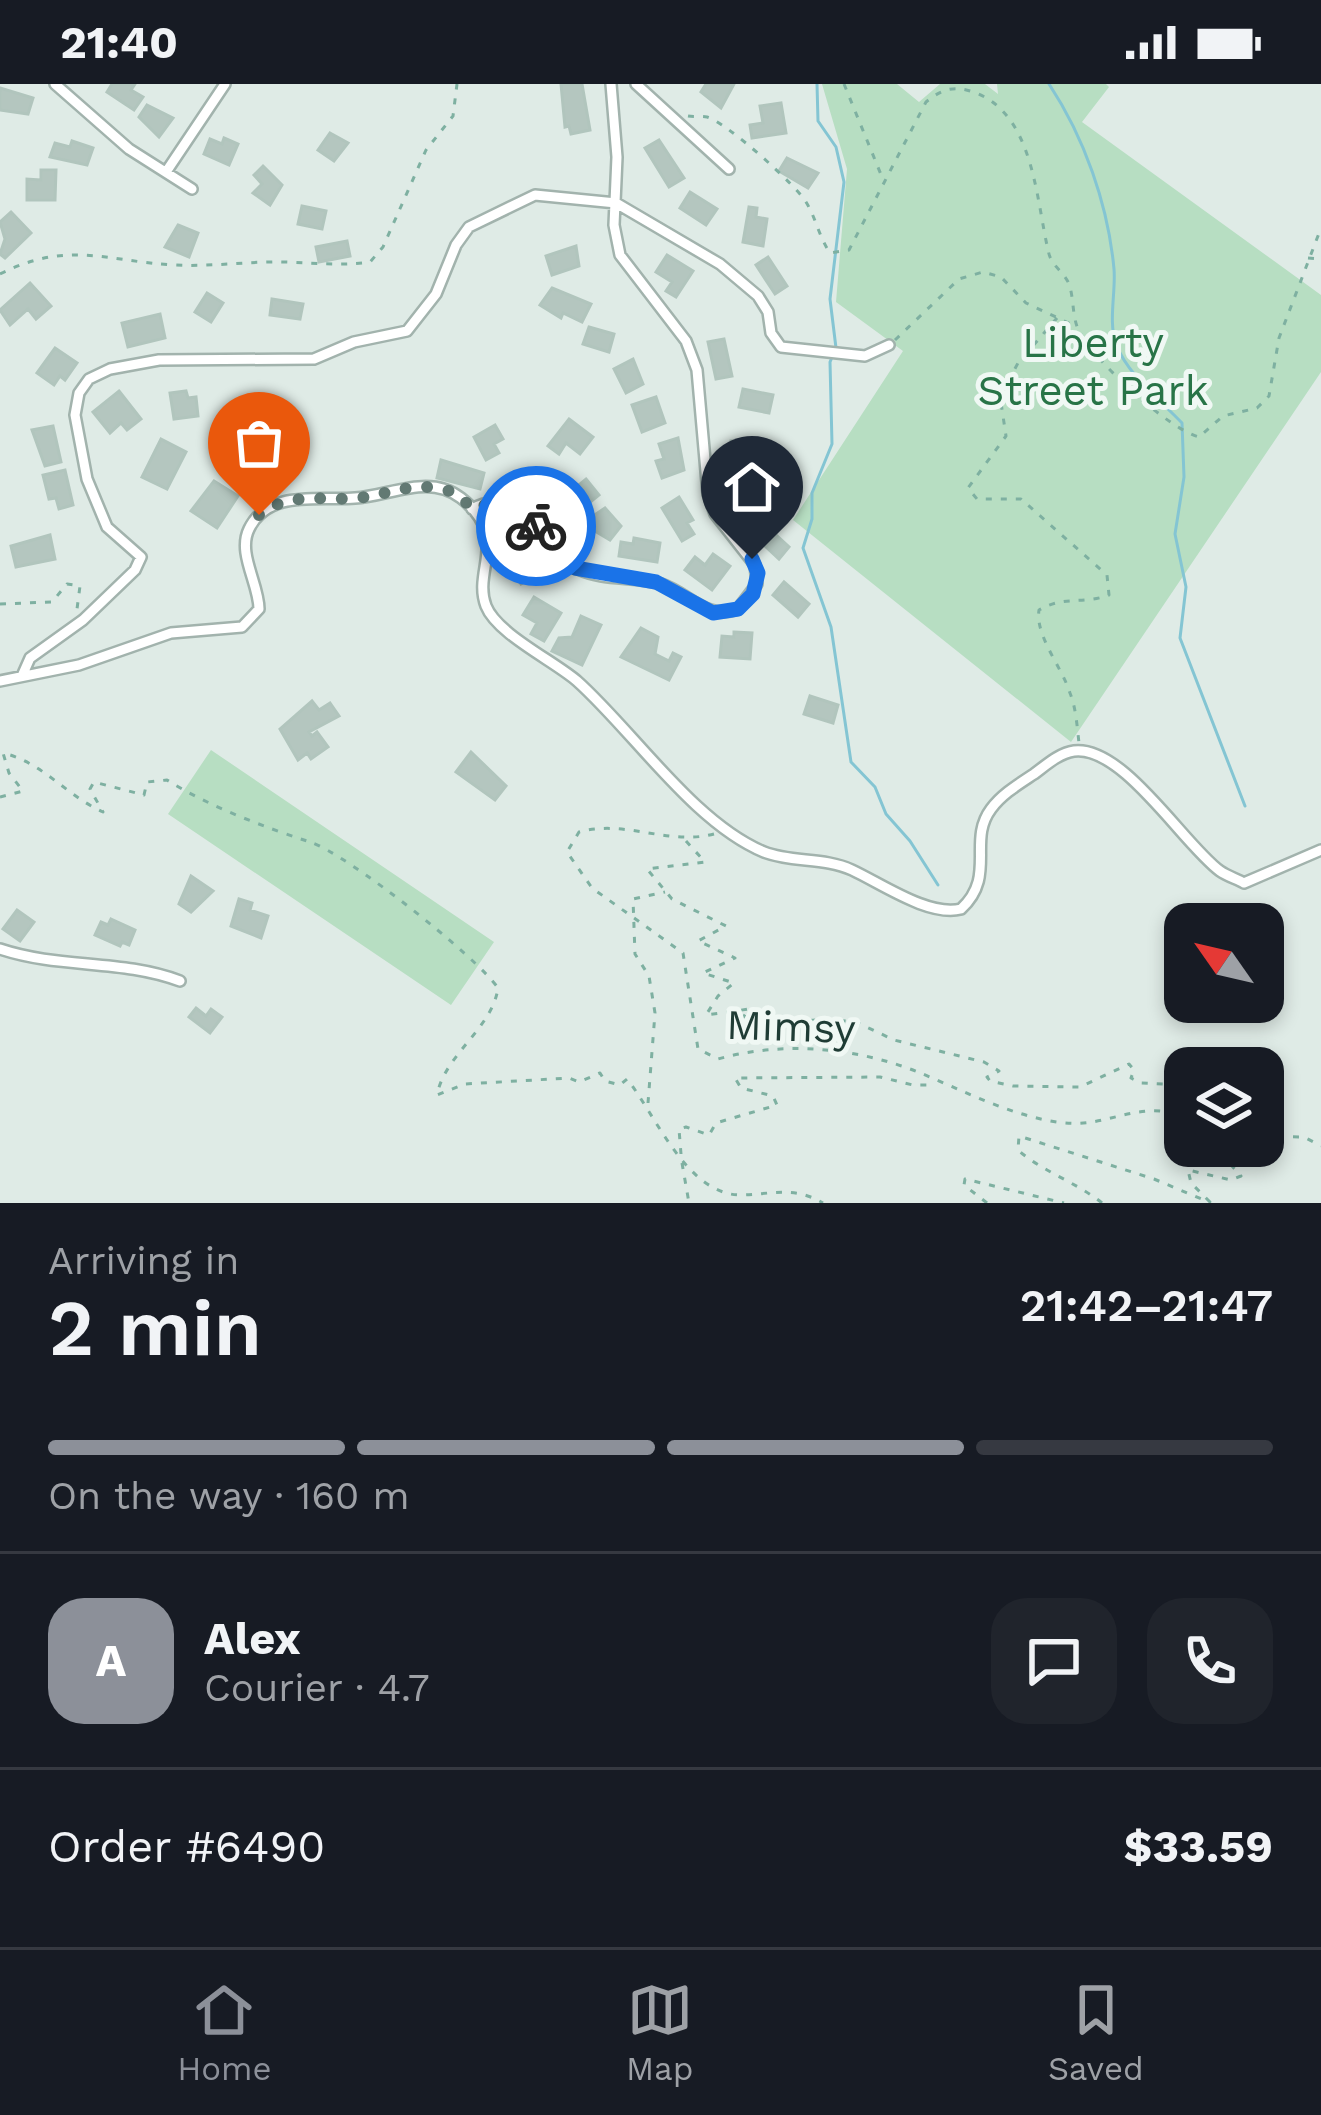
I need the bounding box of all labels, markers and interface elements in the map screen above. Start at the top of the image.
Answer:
text: 21:40 [60,16,178,69]
park label: Liberty Street Park [977,318,1209,415]
pin [208,392,310,515]
icon: bag [226,410,292,476]
pin [701,436,803,559]
icon: home [719,454,785,520]
courier [476,466,596,586]
icon: bike [503,493,569,559]
north arrow [1164,903,1284,1023]
map controls [1164,903,1284,1167]
street label: Mimsy [725,1000,857,1053]
button: layers [1164,1047,1284,1167]
text: Arriving in [48,1238,239,1283]
text: 21:42–21:47 [1020,1279,1273,1332]
text: 2 min [48,1282,262,1374]
text: On the way · 160 m [48,1473,410,1518]
button: chat [991,1598,1117,1724]
button: phone [1147,1598,1273,1724]
text: Alex [204,1612,301,1665]
text: A [96,1634,126,1687]
text: Courier · 4.7 [204,1665,430,1710]
text: Order #6490 [48,1820,325,1873]
text: $33.59 [1124,1820,1273,1873]
tab: Home [177,1977,272,2088]
tab: Map [626,1977,693,2088]
tab: Saved [1048,1977,1144,2088]

